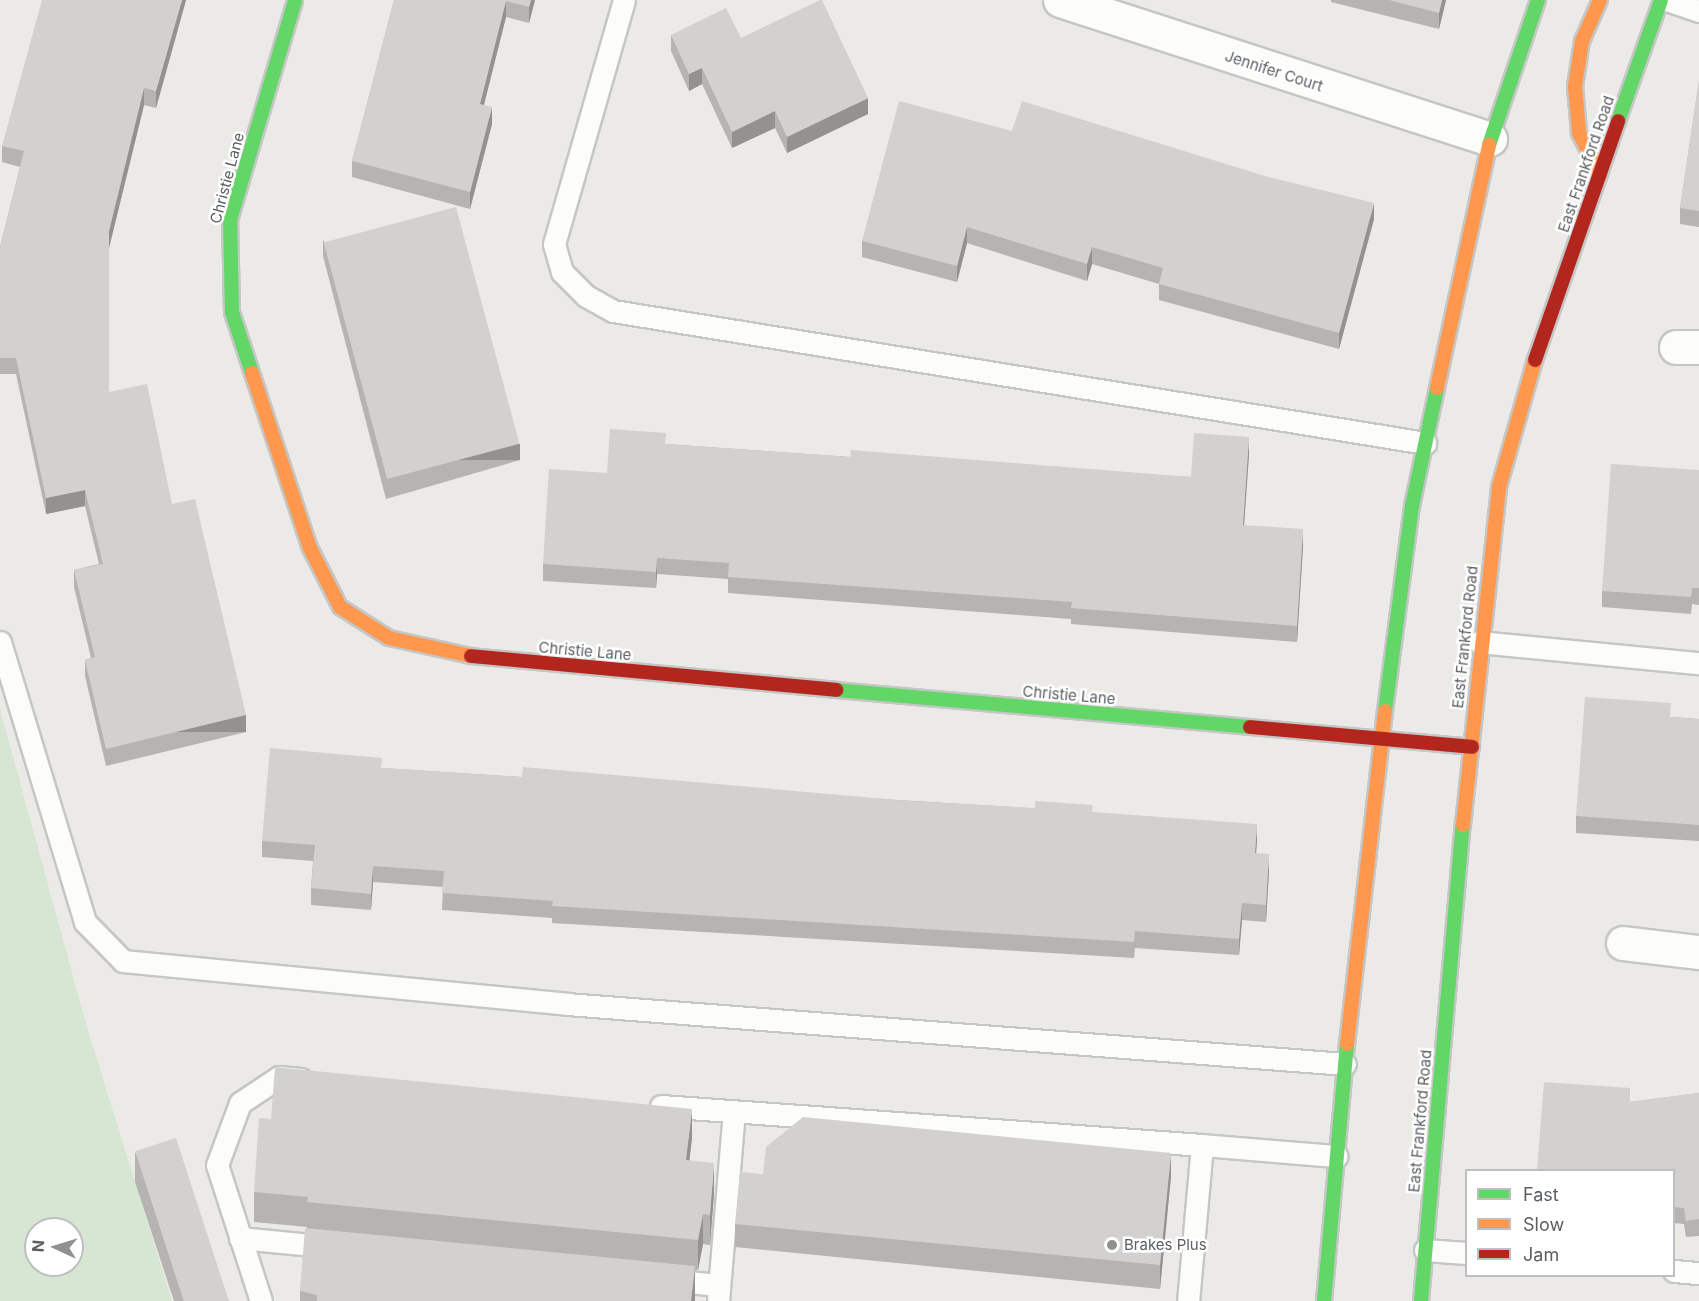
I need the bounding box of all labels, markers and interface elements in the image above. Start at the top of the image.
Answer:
street label: Jennifer Court [1223,47,1325,95]
street label: East Frankford Road [1554,93,1618,235]
street label: Christie Lane [206,131,248,225]
street label: East Frankford Road [1449,565,1481,709]
street label: Christie Lane [538,638,632,664]
street label: Christie Lane [1022,682,1116,708]
street label: East Frankford Road [1405,1049,1435,1193]
legend [1465,1169,1675,1277]
text: Fast [1523,1184,1559,1205]
text: Slow [1523,1214,1564,1235]
north arrow [24,1217,84,1277]
place label: Brakes Plus [1124,1236,1207,1254]
marker: Brakes Plus [1105,1238,1119,1252]
text: N [28,1239,48,1253]
text: Jam [1523,1244,1559,1265]

